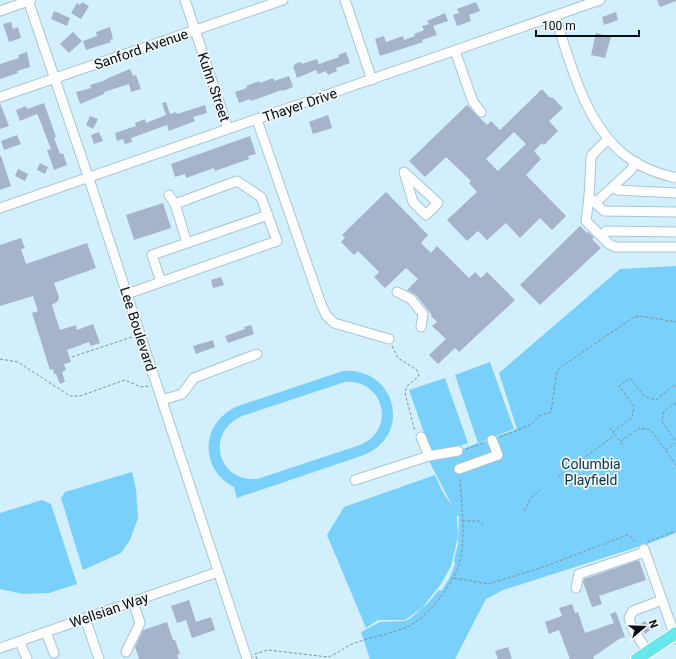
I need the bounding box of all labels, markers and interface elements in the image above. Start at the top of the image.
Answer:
scale bar [536,12,639,38]
text: 100 m [542,19,576,33]
street label: Sanford Avenue [92,25,190,73]
street label: Kuhn Street [195,50,233,124]
street label: Thayer Drive [261,85,339,125]
street label: Lee Boulevard [117,285,159,373]
park label: Columbia Playfield [561,456,621,488]
street label: Wellsian Way [68,589,151,631]
north arrow [624,607,664,647]
text: N [646,618,660,630]

